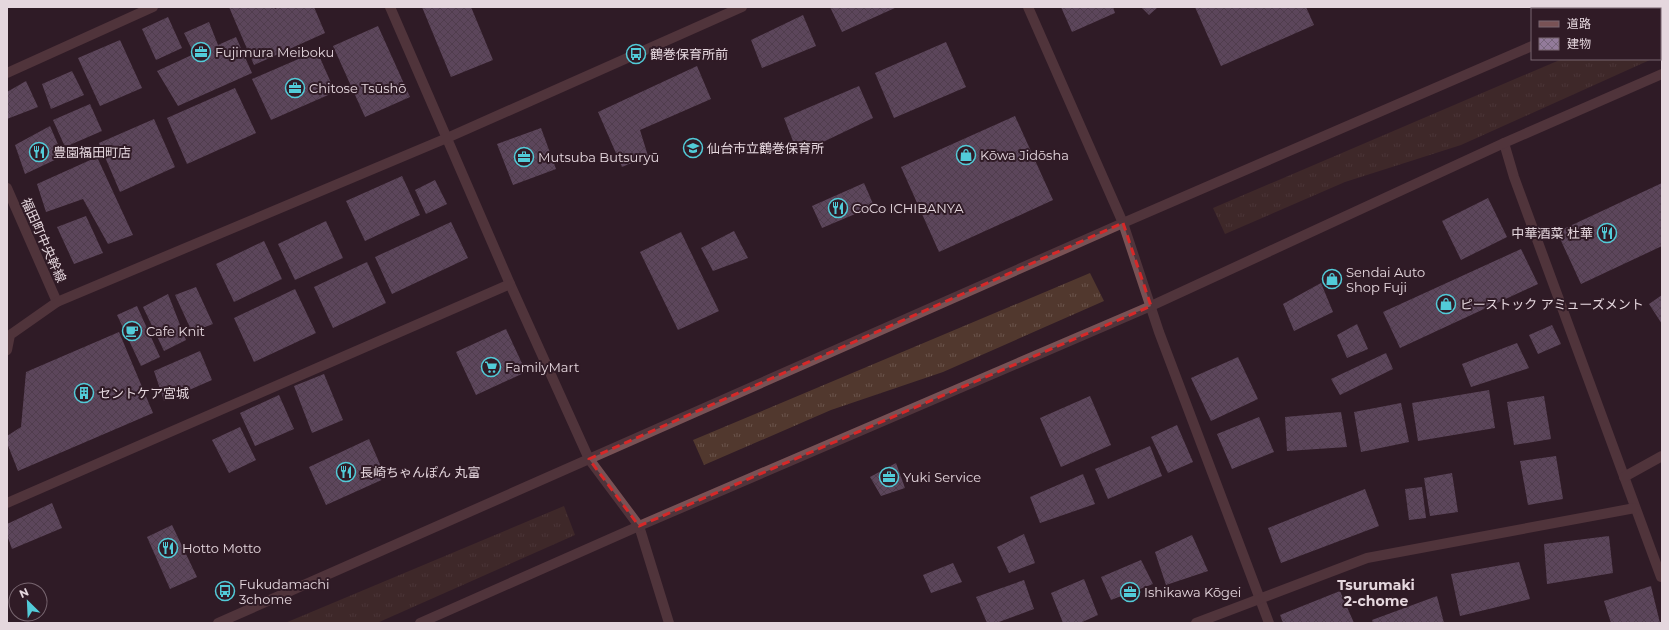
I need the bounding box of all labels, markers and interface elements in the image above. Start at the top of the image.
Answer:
legend [1531,8,1661,60]
text: 道路 [1567,16,1591,31]
text: 建物 [1567,36,1591,51]
office icon: Fujimura Meiboku [190,41,212,63]
bus stop icon: 鶴巻保育所前 [625,43,647,65]
place label: Fujimura Meiboku [215,44,334,60]
place label: 鶴巻保育所前 [650,46,728,62]
office icon: Chitose Tsūshō [284,77,306,99]
place label: Chitose Tsūshō [309,80,407,96]
school or university icon: 仙台市立鶴巻保育所 [682,137,704,159]
place label: 仙台市立鶴巻保育所 [707,140,824,156]
restaurant icon: 豊園福田町店 [28,141,50,163]
place label: 豊園福田町店 [53,144,131,160]
shop icon: Kōwa Jidōsha [955,144,977,166]
office icon: Mutsuba Butsuryū [513,146,535,168]
place label: Kōwa Jidōsha [980,147,1069,163]
place label: Mutsuba Butsuryū [538,149,659,165]
street label: 福田町中央幹線 [18,195,70,285]
restaurant icon: CoCo ICHIBANYA [827,197,849,219]
place label: CoCo ICHIBANYA [852,200,964,216]
restaurant icon: 中華酒菜 杜華 [1596,222,1618,244]
place label: 中華酒菜 杜華 [1512,225,1593,241]
place label: Sendai Auto Shop Fuji [1346,264,1425,295]
shop icon: Sendai Auto Shop Fuji [1321,268,1343,290]
shop icon: ピーストック アミューズメント [1435,293,1457,315]
place label: ピーストック アミューズメント [1460,296,1644,312]
cafe icon: Cafe Knit [121,320,143,342]
place label: Cafe Knit [146,323,205,339]
supermarket icon: FamilyMart [480,356,502,378]
place label: FamilyMart [505,359,579,375]
building icon: セントケア宮城 [73,382,95,404]
place label: セントケア宮城 [98,385,189,401]
restaurant icon: 長崎ちゃんぽん 丸富 [335,461,357,483]
place label: 長崎ちゃんぽん 丸富 [360,464,480,480]
office icon: Yuki Service [878,466,900,488]
place label: Yuki Service [903,469,981,485]
restaurant icon: Hotto Motto [157,537,179,559]
place label: Hotto Motto [182,540,261,556]
place label: Fukudamachi 3chome [239,576,330,607]
district label: Tsurumaki 2-chome [1337,576,1415,610]
bus stop icon: Fukudamachi 3chome [214,580,236,602]
office icon: Ishikawa Kōgei [1119,581,1141,603]
north arrow [8,582,48,622]
place label: Ishikawa Kōgei [1144,584,1241,600]
text: N [17,585,31,601]

